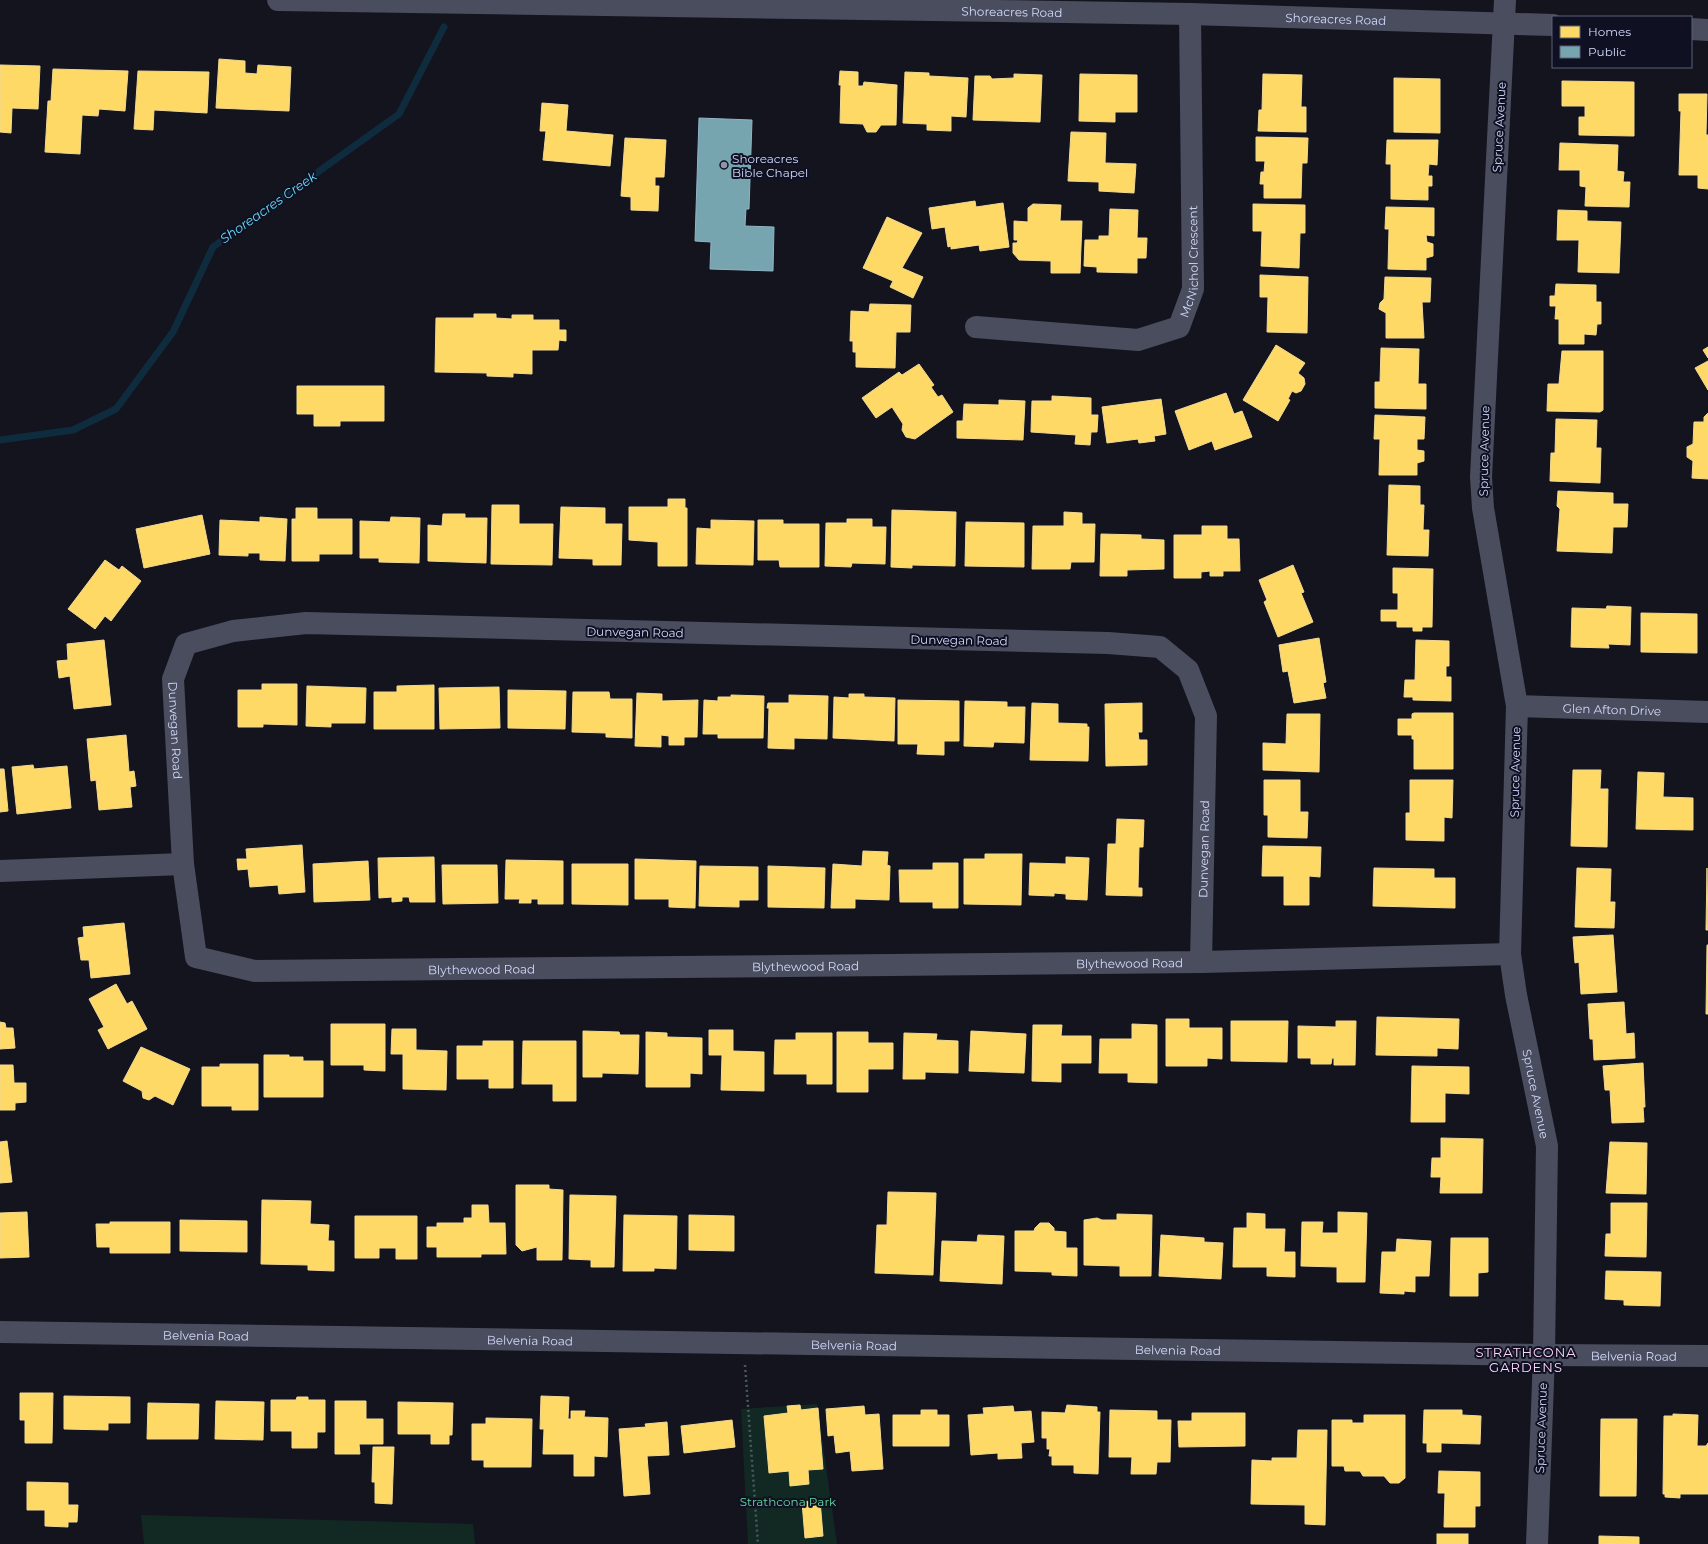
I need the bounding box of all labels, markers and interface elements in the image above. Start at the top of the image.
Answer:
street label: Shoreacres Road [961,3,1063,20]
street label: Shoreacres Road [1285,9,1387,27]
legend [1552,16,1692,68]
text: Homes [1588,24,1631,39]
text: Public [1588,44,1626,59]
street label: Spruce Avenue [1489,81,1509,173]
place label: Shoreacres Bible Chapel [732,151,808,180]
marker: Shoreacres Bible Chapel [719,160,729,170]
water label: Shoreacres Creek [217,167,321,246]
street label: McNichol Crescent [1176,205,1201,319]
street label: Spruce Avenue [1476,406,1492,496]
street label: Dunvegan Road [586,624,684,640]
street label: Dunvegan Road [910,632,1008,648]
street label: Dunvegan Road [166,681,186,779]
street label: Glen Afton Drive [1562,700,1662,718]
street label: Spruce Avenue [1507,727,1523,817]
street label: Dunvegan Road [1195,800,1212,898]
street label: Blythewood Road [1076,955,1183,971]
street label: Blythewood Road [752,958,859,974]
street label: Blythewood Road [428,961,535,977]
street label: Spruce Avenue [1520,1048,1553,1140]
street label: Belvenia Road [163,1327,249,1343]
street label: Belvenia Road [487,1332,573,1348]
street label: Belvenia Road [811,1337,897,1353]
street label: Belvenia Road [1135,1341,1221,1358]
district label: STRATHCONA GARDENS [1475,1344,1577,1375]
street label: Belvenia Road [1591,1348,1677,1363]
street label: Spruce Avenue [1532,1382,1550,1474]
park label: Strathcona Park [740,1494,837,1509]

